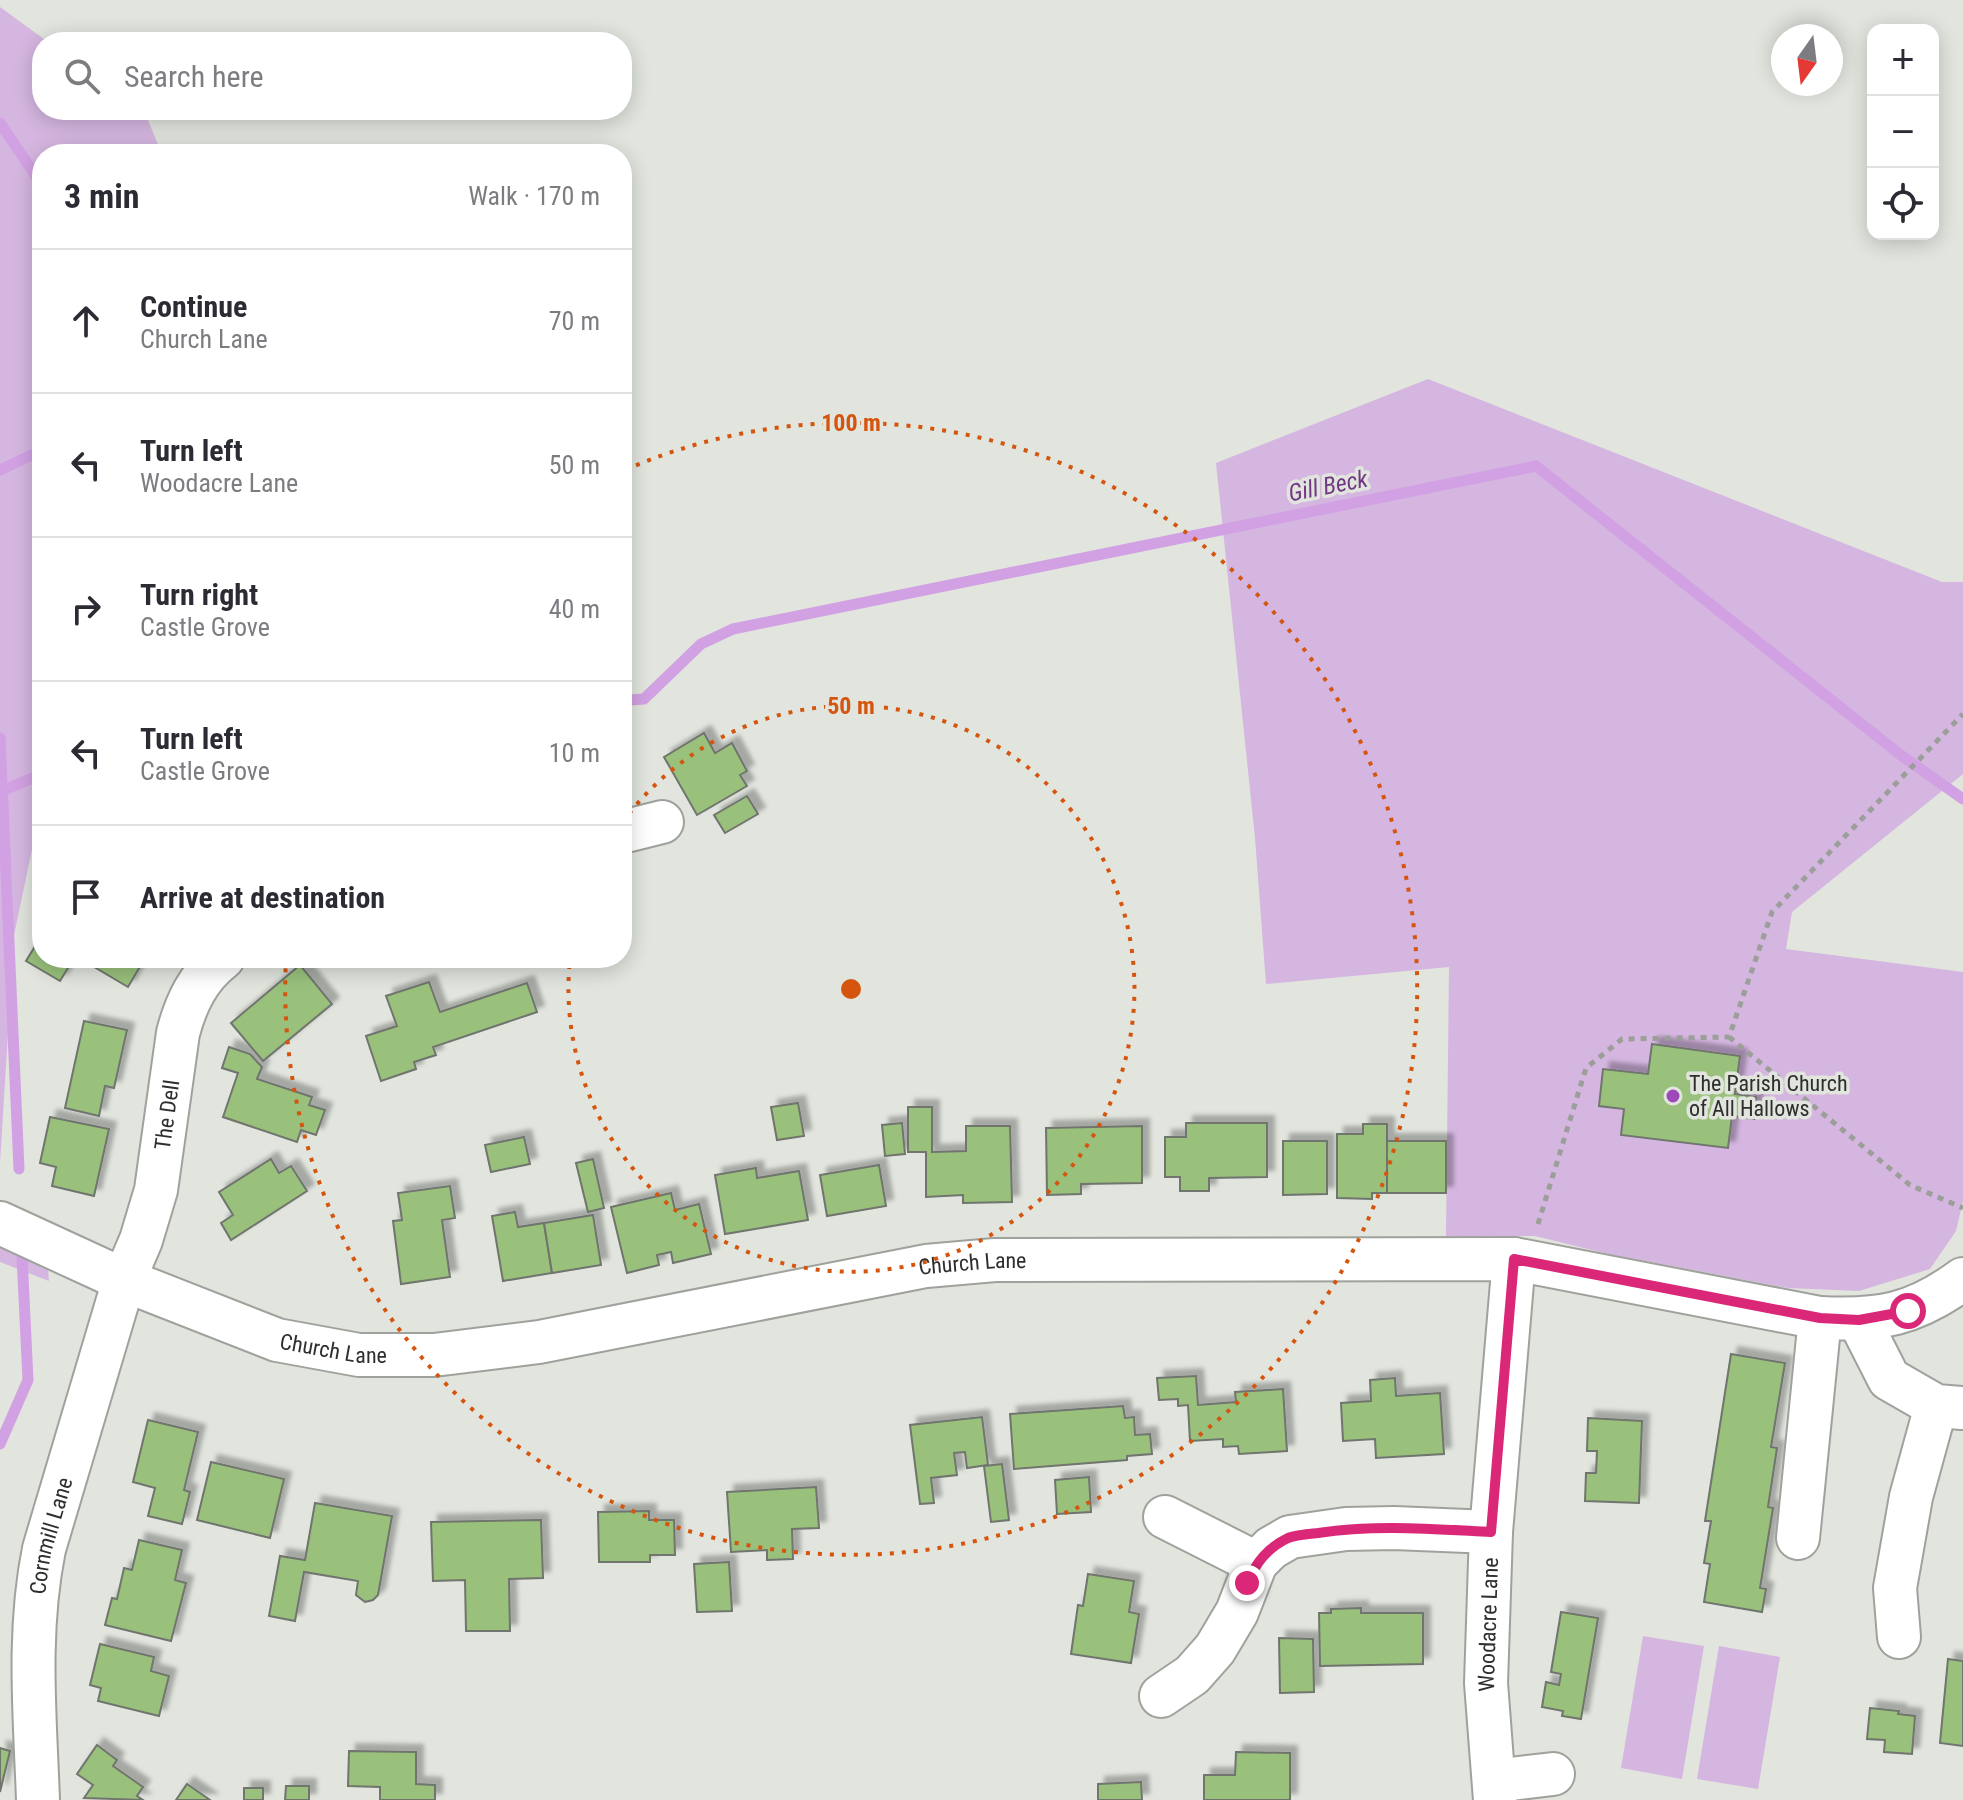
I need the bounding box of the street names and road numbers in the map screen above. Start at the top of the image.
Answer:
street label: The Dell [150,1078,184,1151]
street label: Church Lane [916,1248,1026,1280]
street label: Church Lane [278,1329,387,1368]
street label: Cornmill Lane [25,1475,78,1596]
street label: Woodacre Lane [1473,1557,1503,1692]

